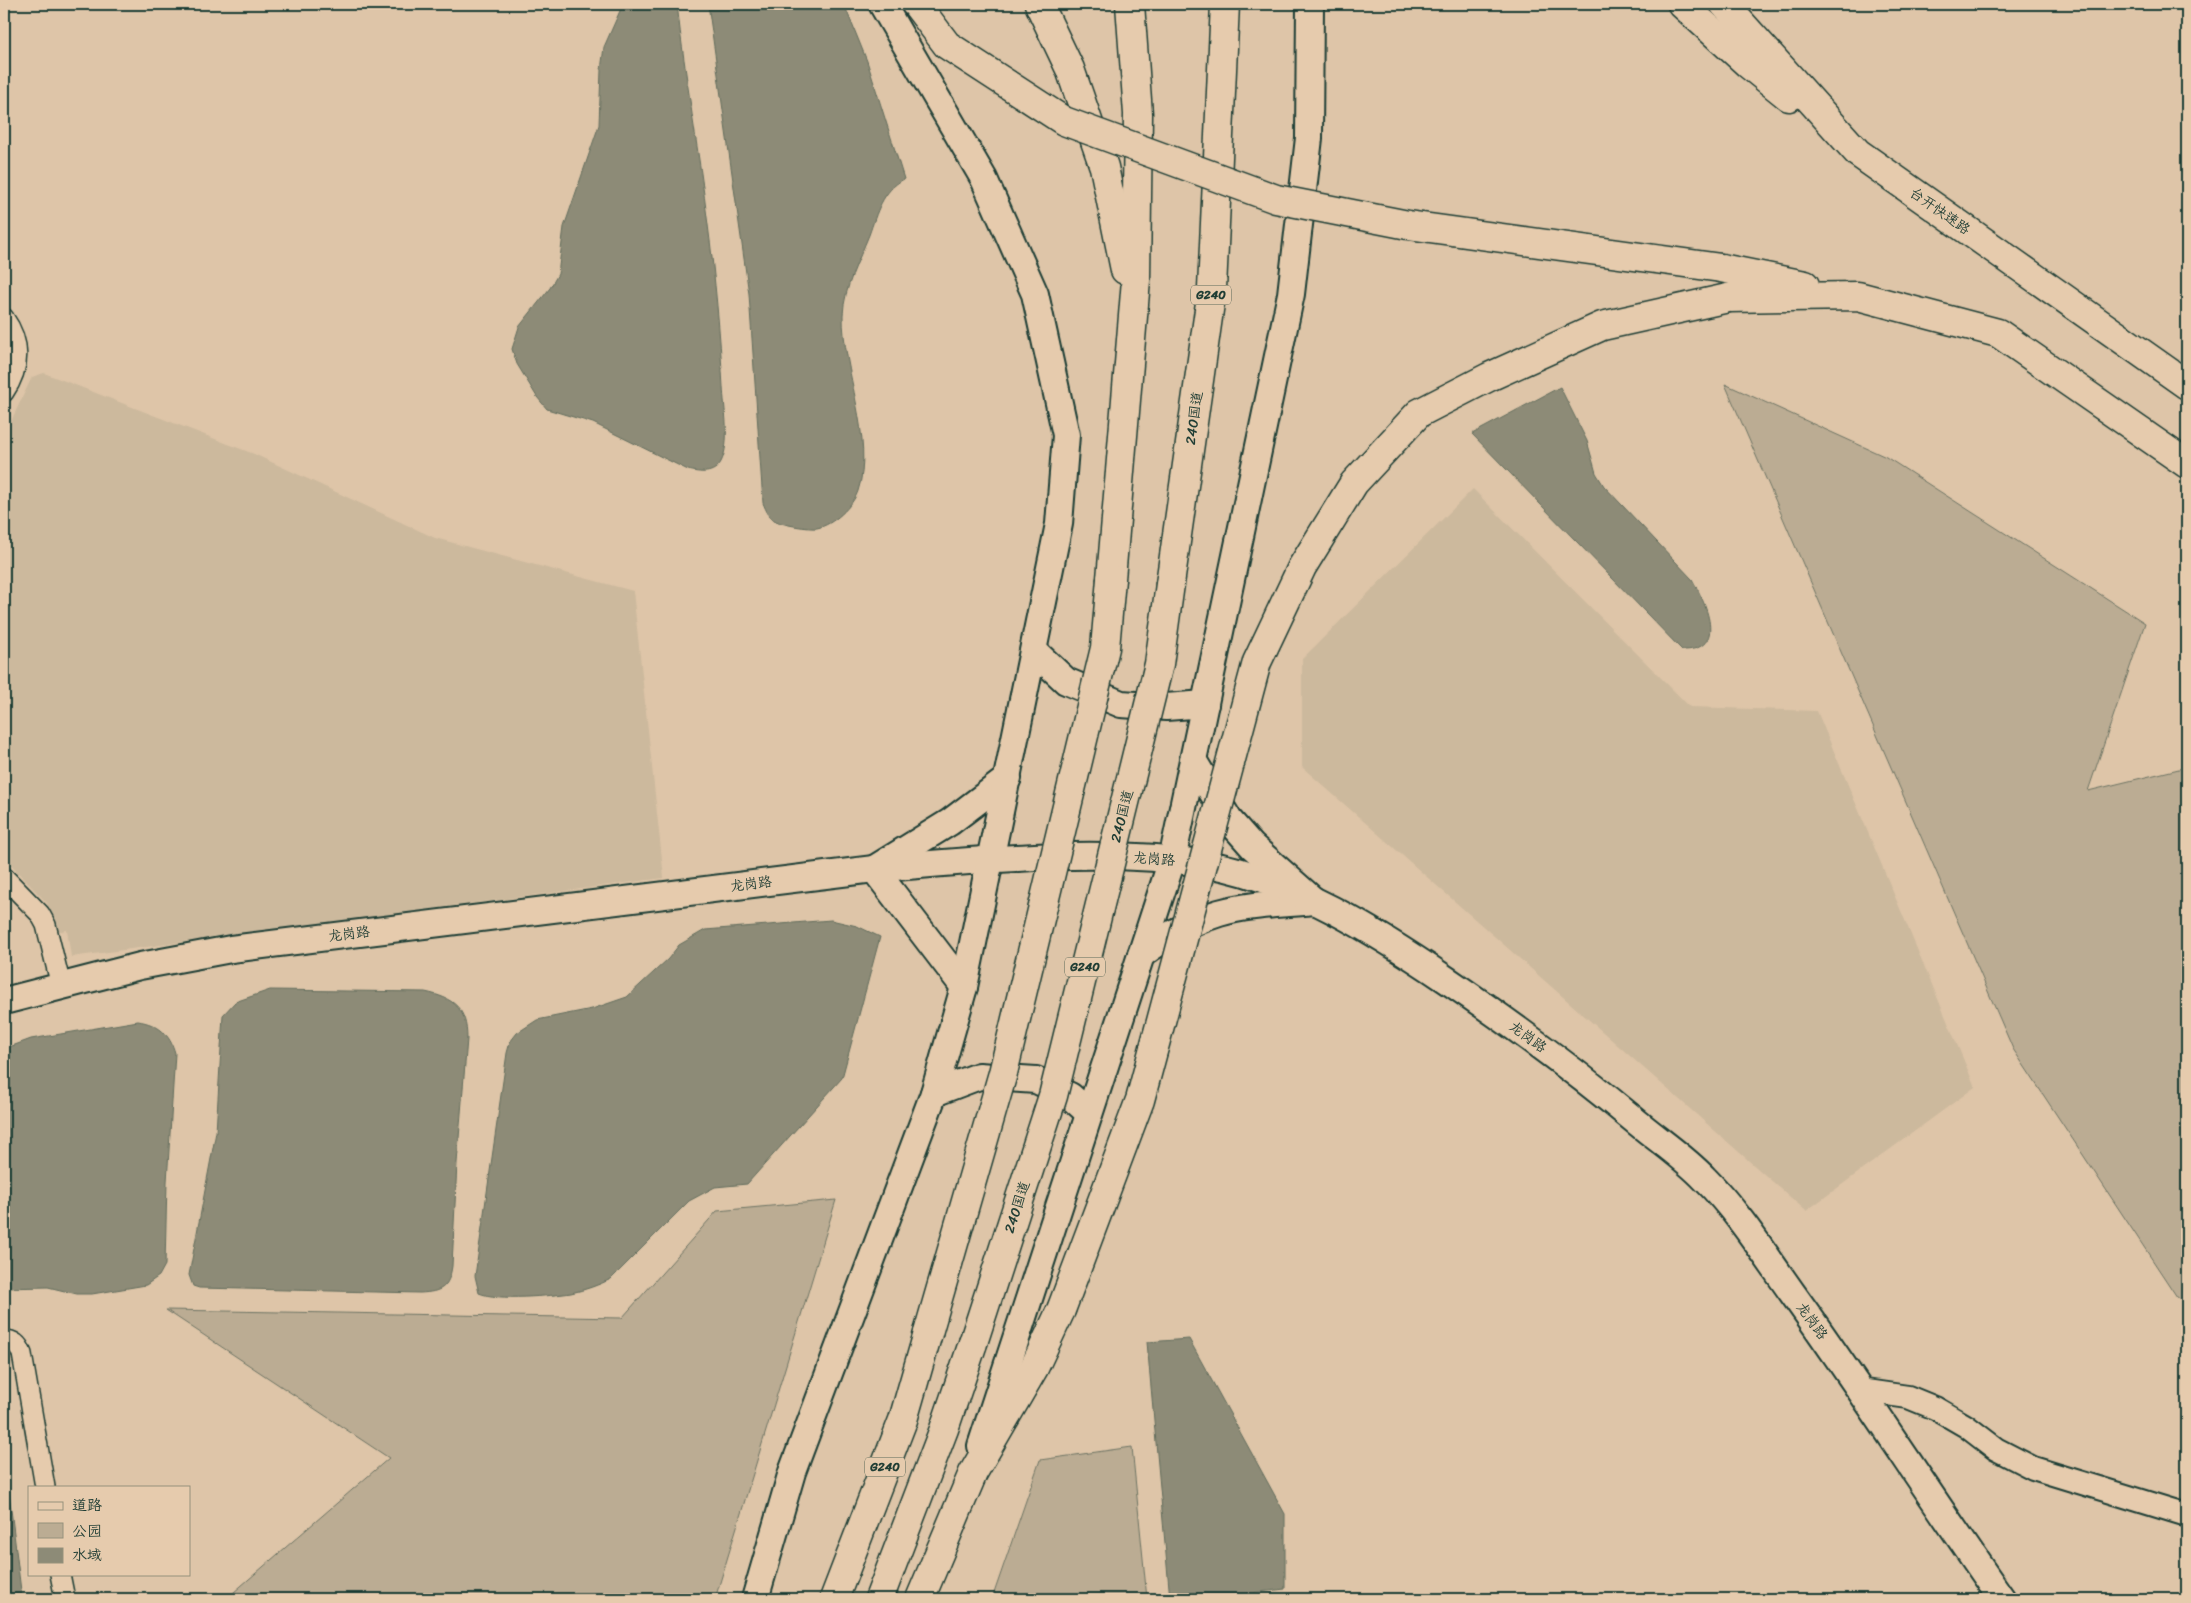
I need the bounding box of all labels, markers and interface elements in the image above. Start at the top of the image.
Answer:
street label: 台开快速路 [1904,181,1976,241]
road number: G240 [1191,286,1231,304]
street label: 240国道 [1178,390,1210,446]
street label: 240国道 [1103,787,1141,845]
street label: 龙岗路 [1132,845,1176,873]
street label: 龙岗路 [729,869,773,899]
street label: 龙岗路 [327,919,371,949]
road number: G240 [1065,958,1105,976]
street label: 龙岗路 [1504,1015,1552,1059]
street label: 240国道 [997,1178,1037,1236]
street label: 龙岗路 [1790,1297,1834,1345]
road number: G240 [865,1458,905,1476]
legend [28,1486,190,1576]
text: 道路 [72,1492,102,1518]
text: 公园 [72,1518,102,1544]
text: 水域 [72,1542,102,1568]

